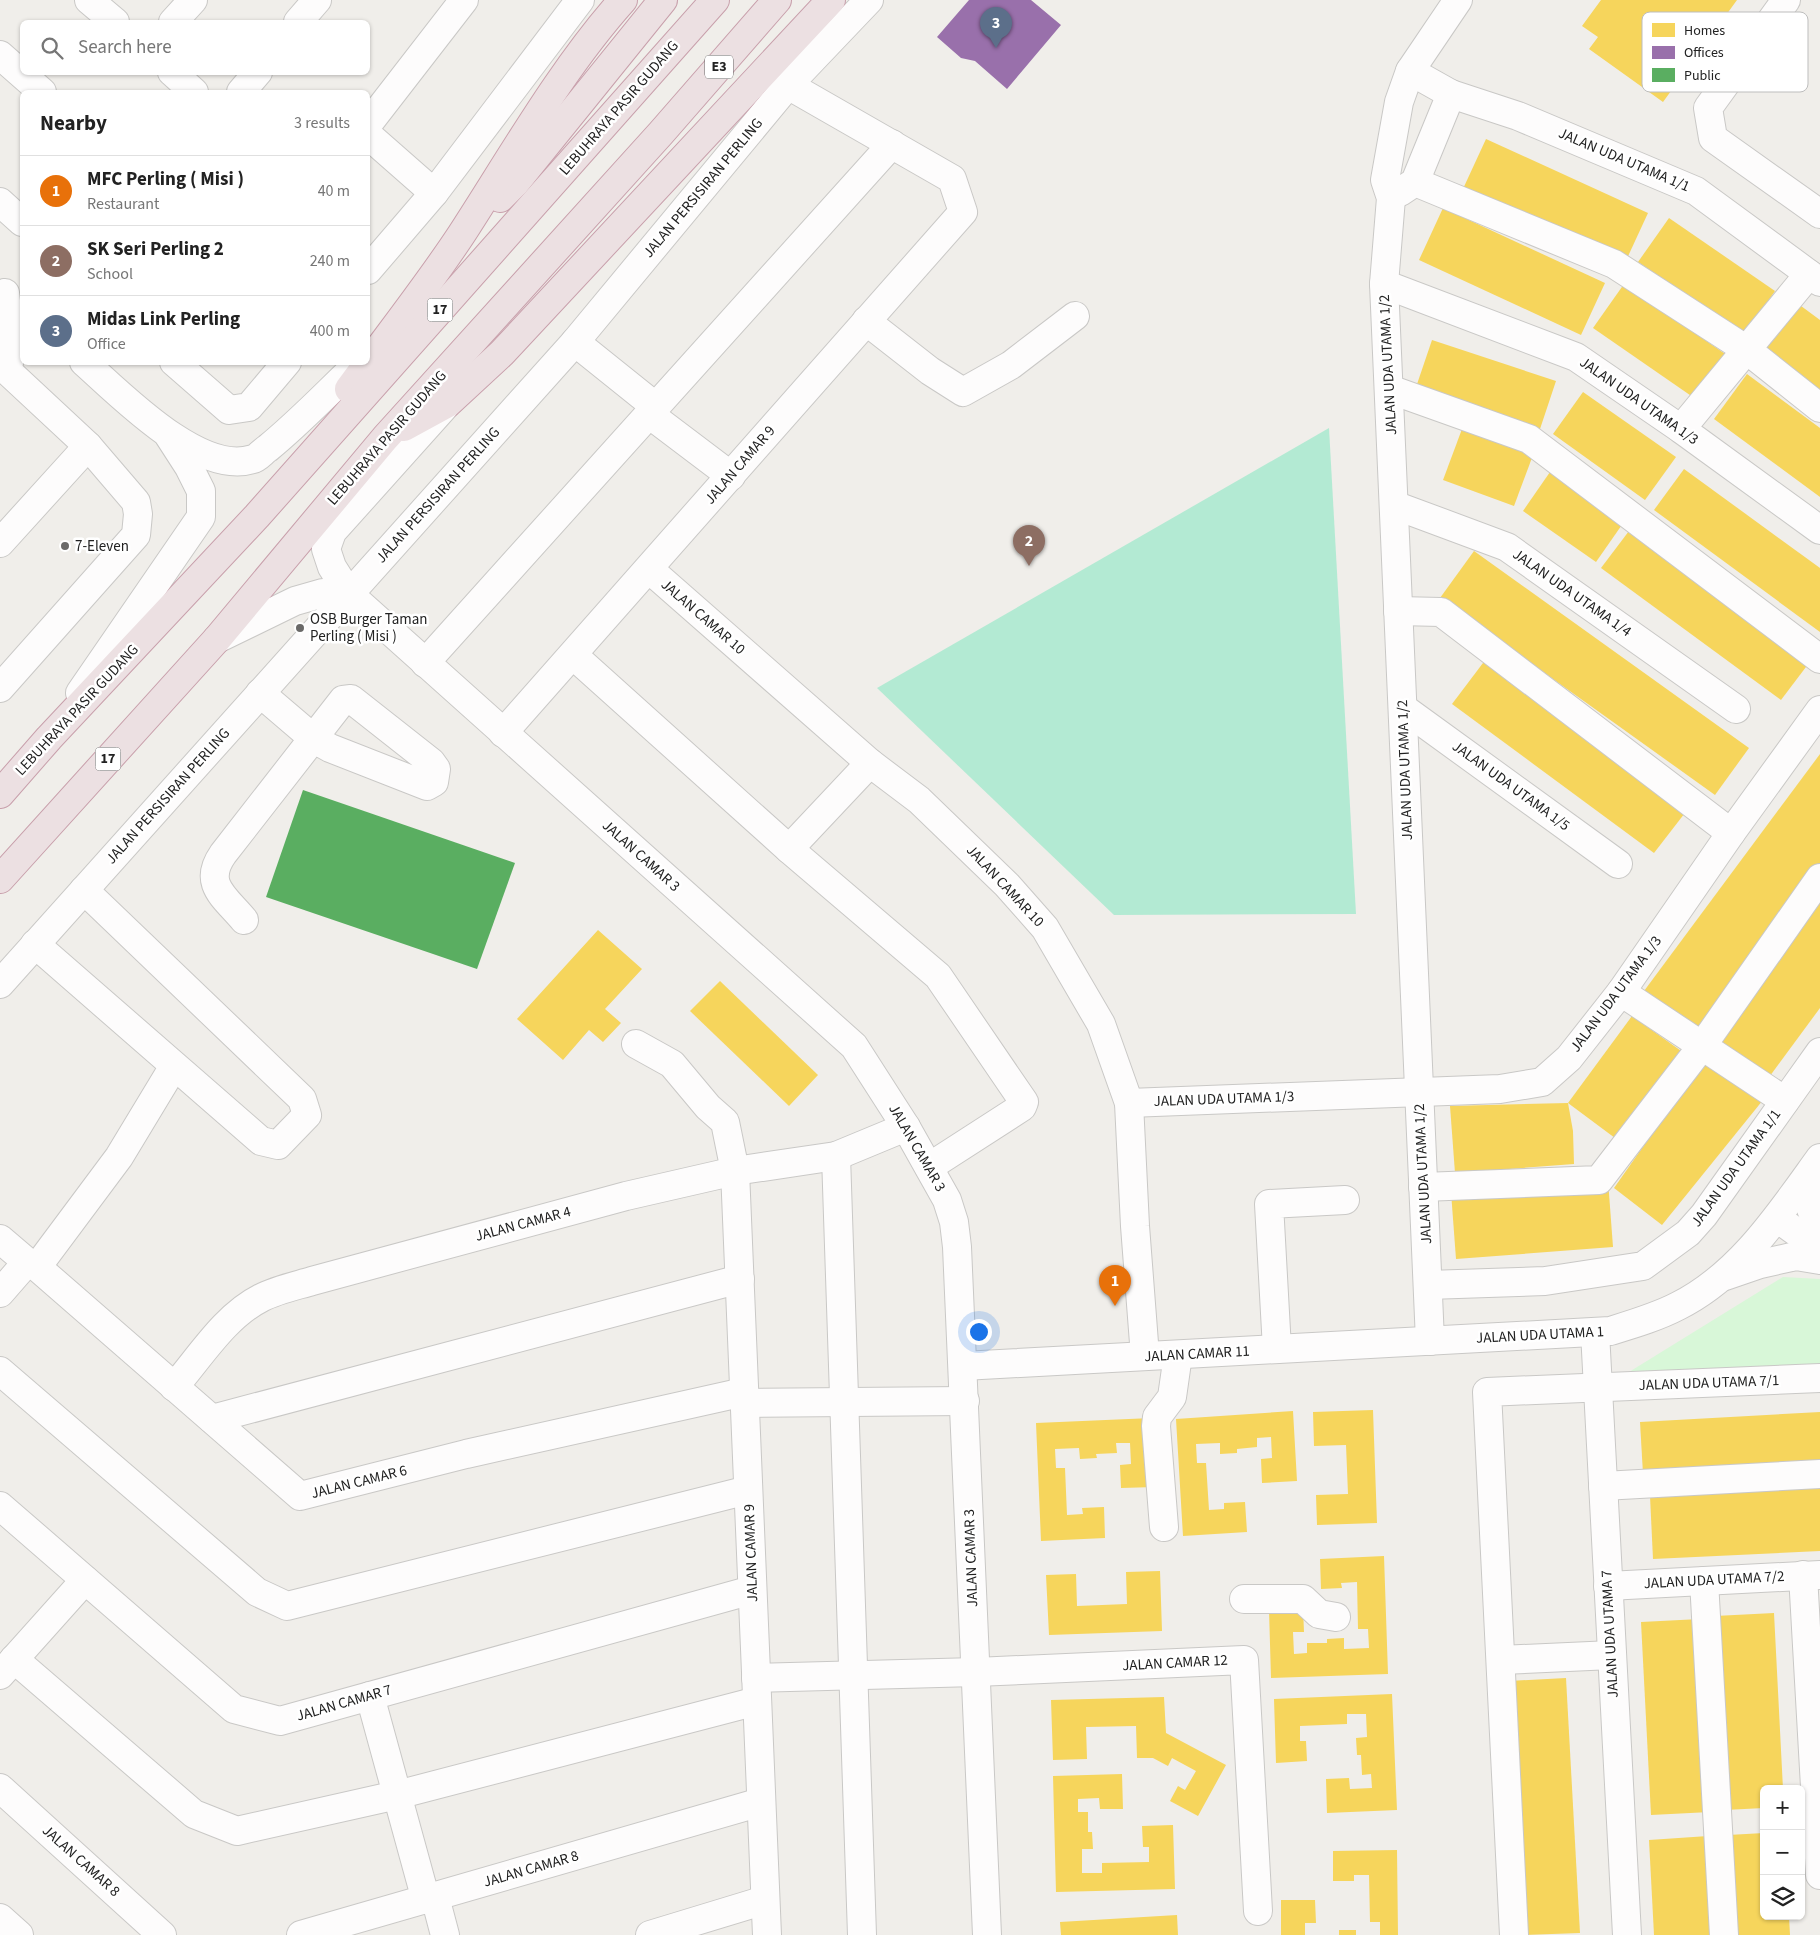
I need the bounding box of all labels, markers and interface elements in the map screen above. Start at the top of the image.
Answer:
pin: 3 [980,7,1012,48]
legend [1642,12,1808,92]
search box [20,20,370,75]
text: Homes [1684,21,1725,41]
icon: search [38,34,66,62]
text: Search here [78,34,172,61]
street label: LEBUHRAYA PASIR GUDANG [554,36,684,180]
text: Offices [1684,43,1724,63]
road number: E3 [705,56,733,78]
text: Public [1684,66,1721,86]
text: Nearby [40,108,107,138]
text: 3 results [294,112,350,134]
street label: JALAN PERSISIRAN PERLING [638,114,768,262]
street label: JALAN UDA UTAMA 1/1 [1555,123,1693,197]
text: MFC Perling ( Misi ) [87,166,244,193]
text: 1 [52,180,60,202]
text: 40 m [318,180,350,202]
text: Restaurant [87,193,160,215]
text: SK Seri Perling 2 [87,236,224,263]
text: 2 [52,250,60,272]
text: 240 m [310,250,350,272]
text: School [87,263,133,285]
street label: JALAN UDA UTAMA 1/2 [1374,294,1402,436]
road number: 17 [428,298,452,322]
text: Midas Link Perling [87,306,240,333]
text: 3 [52,320,60,342]
text: 400 m [310,320,350,342]
text: Office [87,333,126,355]
street label: JALAN UDA UTAMA 1/3 [1575,352,1703,450]
street label: LEBUHRAYA PASIR GUDANG [322,366,452,510]
street label: JALAN CAMAR 9 [700,421,780,509]
street label: JALAN PERSISIRAN PERLING [371,422,505,568]
pin: 2 [1013,525,1045,566]
place label: 7-Eleven [75,536,129,557]
marker: 7-Eleven [59,540,71,552]
street label: JALAN UDA UTAMA 1/4 [1508,544,1636,642]
street label: JALAN CAMAR 10 [656,574,750,660]
place label: OSB Burger Taman Perling ( Misi ) [310,609,428,647]
marker: OSB Burger Taman Perling ( Misi ) [294,622,306,634]
street label: LEBUHRAYA PASIR GUDANG [10,640,144,780]
street label: JALAN UDA UTAMA 1/2 [1392,699,1418,841]
street label: JALAN PERSISIRAN PERLING [101,723,235,869]
street label: JALAN UDA UTAMA 1/5 [1448,736,1574,836]
road number: 17 [96,748,120,771]
street label: JALAN CAMAR 3 [597,815,685,897]
street label: JALAN CAMAR 10 [961,840,1049,932]
street label: JALAN UDA UTAMA 1/3 [1565,931,1667,1057]
street label: JALAN UDA UTAMA 1/3 [1153,1086,1295,1112]
street label: JALAN CAMAR 3 [883,1100,951,1196]
street label: JALAN UDA UTAMA 1/2 [1409,1103,1437,1245]
street label: JALAN UDA UTAMA 1/1 [1686,1105,1786,1231]
street label: JALAN CAMAR 4 [473,1201,574,1247]
pin: 1 [1099,1265,1131,1306]
your location [966,1319,992,1345]
street label: JALAN UDA UTAMA 1 [1475,1321,1605,1349]
street label: JALAN CAMAR 11 [1144,1341,1250,1367]
street label: JALAN UDA UTAMA 7/1 [1638,1370,1780,1396]
street label: JALAN CAMAR 6 [309,1460,409,1504]
street label: JALAN CAMAR 9 [739,1504,763,1602]
street label: JALAN CAMAR 3 [959,1509,983,1607]
street label: JALAN UDA UTAMA 7/2 [1643,1566,1785,1594]
street label: JALAN UDA UTAMA 7 [1596,1569,1624,1699]
street label: JALAN CAMAR 12 [1122,1650,1228,1676]
street label: JALAN CAMAR 7 [294,1679,394,1727]
map controls [1760,1785,1805,1920]
button: + [1760,1785,1805,1830]
street label: JALAN CAMAR 8 [37,1820,125,1902]
button: − [1760,1830,1805,1875]
street label: JALAN CAMAR 8 [481,1845,581,1893]
button: layers [1760,1875,1805,1920]

